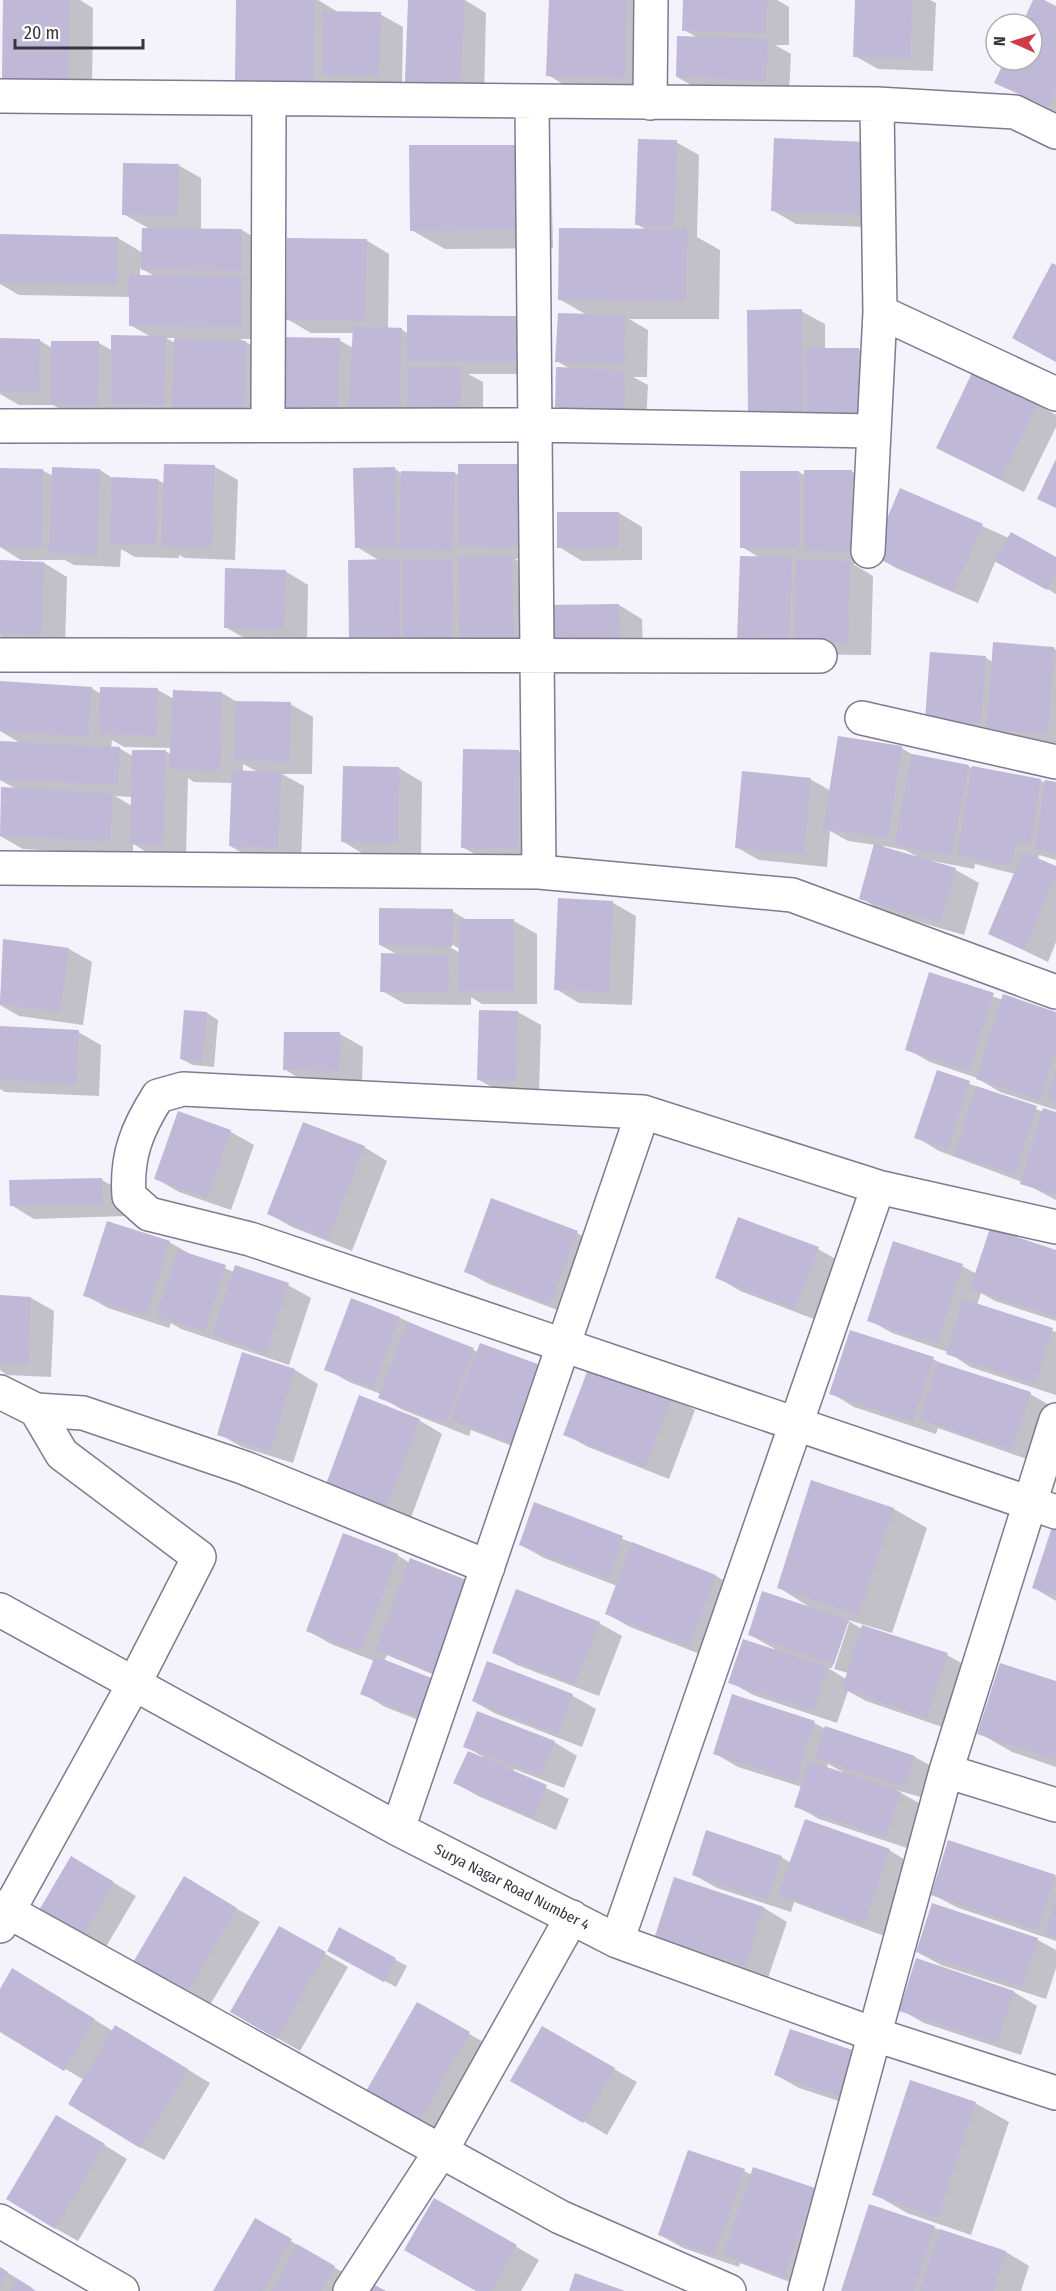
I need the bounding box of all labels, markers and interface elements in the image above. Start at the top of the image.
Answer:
scale bar [15,12,142,50]
north arrow [984,12,1044,72]
text: 20 m [24,22,59,44]
text: N [990,36,1009,47]
street label: Surya Nagar Road Number 4 [431,1840,593,1934]

